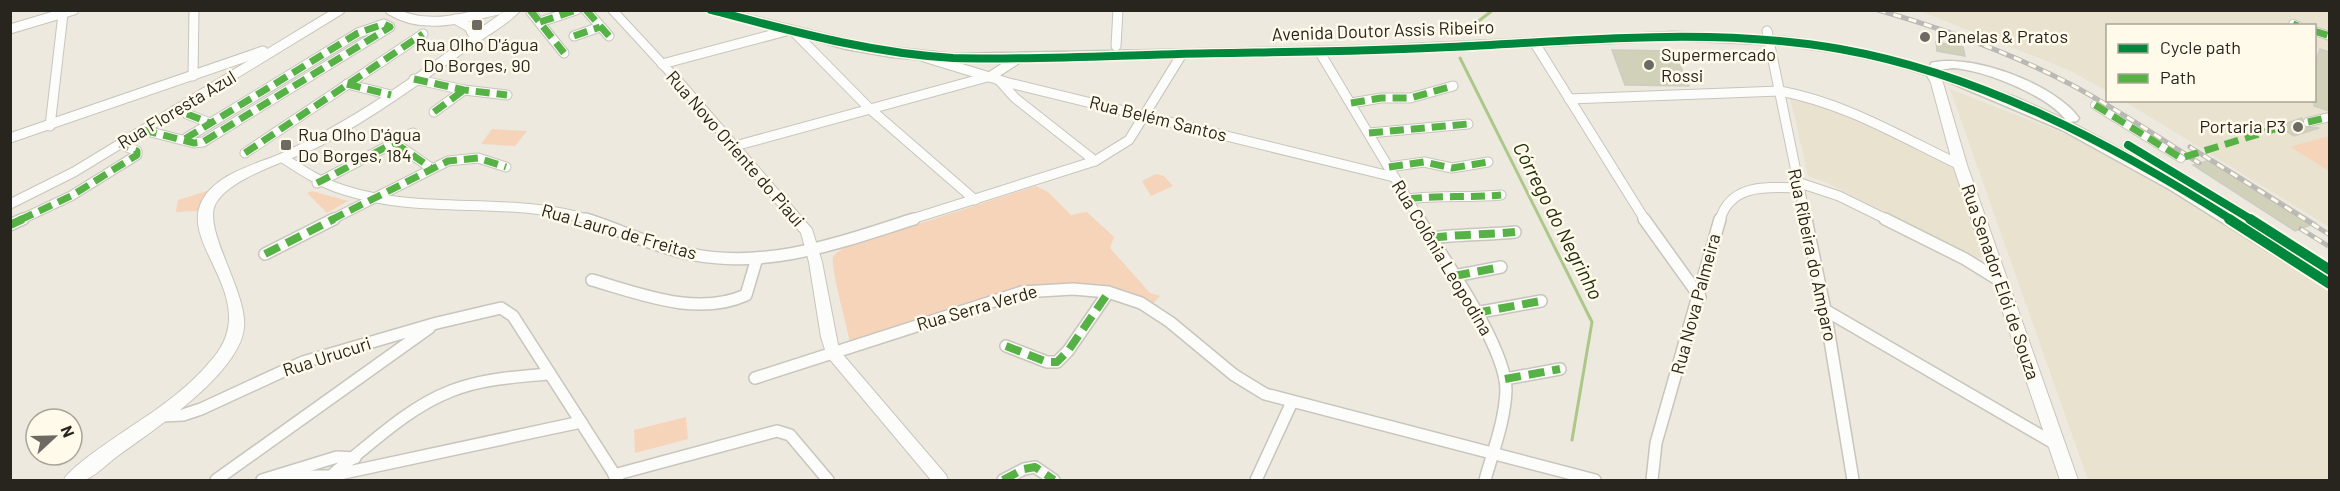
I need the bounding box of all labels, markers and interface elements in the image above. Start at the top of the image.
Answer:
street label: Avenida Doutor Assis Ribeiro [1271,15,1495,45]
marker: Rua Olho D'água Do Borges, 90 [470,18,484,32]
legend [2106,24,2316,102]
place label: Panelas & Pratos [1937,25,2068,47]
marker: Panelas & Pratos [1918,30,1932,44]
place label: Rua Olho D'água Do Borges, 90 [416,33,538,76]
text: Cycle path [2160,36,2241,58]
place label: Supermercado Rossi [1661,43,1776,86]
marker: Supermercado Rossi [1642,58,1656,72]
street label: Rua Floresta Azul [113,65,240,153]
street label: Rua Novo Oriente do Piaui [662,66,810,231]
text: Path [2160,66,2196,88]
street label: Rua Belém Santos [1087,90,1229,146]
place label: Portaria P3 [2199,115,2286,137]
marker: Portaria P3 [2291,120,2305,134]
place label: Rua Olho D'água Do Borges, 184 [298,123,421,166]
marker: Rua Olho D'água Do Borges, 184 [279,138,293,152]
water label: Córrego do Negrinho [1509,138,1609,303]
street label: Rua Ríbeira do Amparo [1784,166,1842,343]
street label: Rua Colônia Leopodina [1388,176,1498,339]
street label: Rua Senador Elói de Souza [1957,181,2045,382]
street label: Rua Lauro de Freitas [539,198,699,264]
street label: Rua Nova Palmeira [1666,231,1724,377]
street label: Rua Serra Verde [914,279,1040,335]
street label: Rua Urucuri [280,331,374,381]
north arrow [24,407,84,467]
text: N [58,423,79,440]

